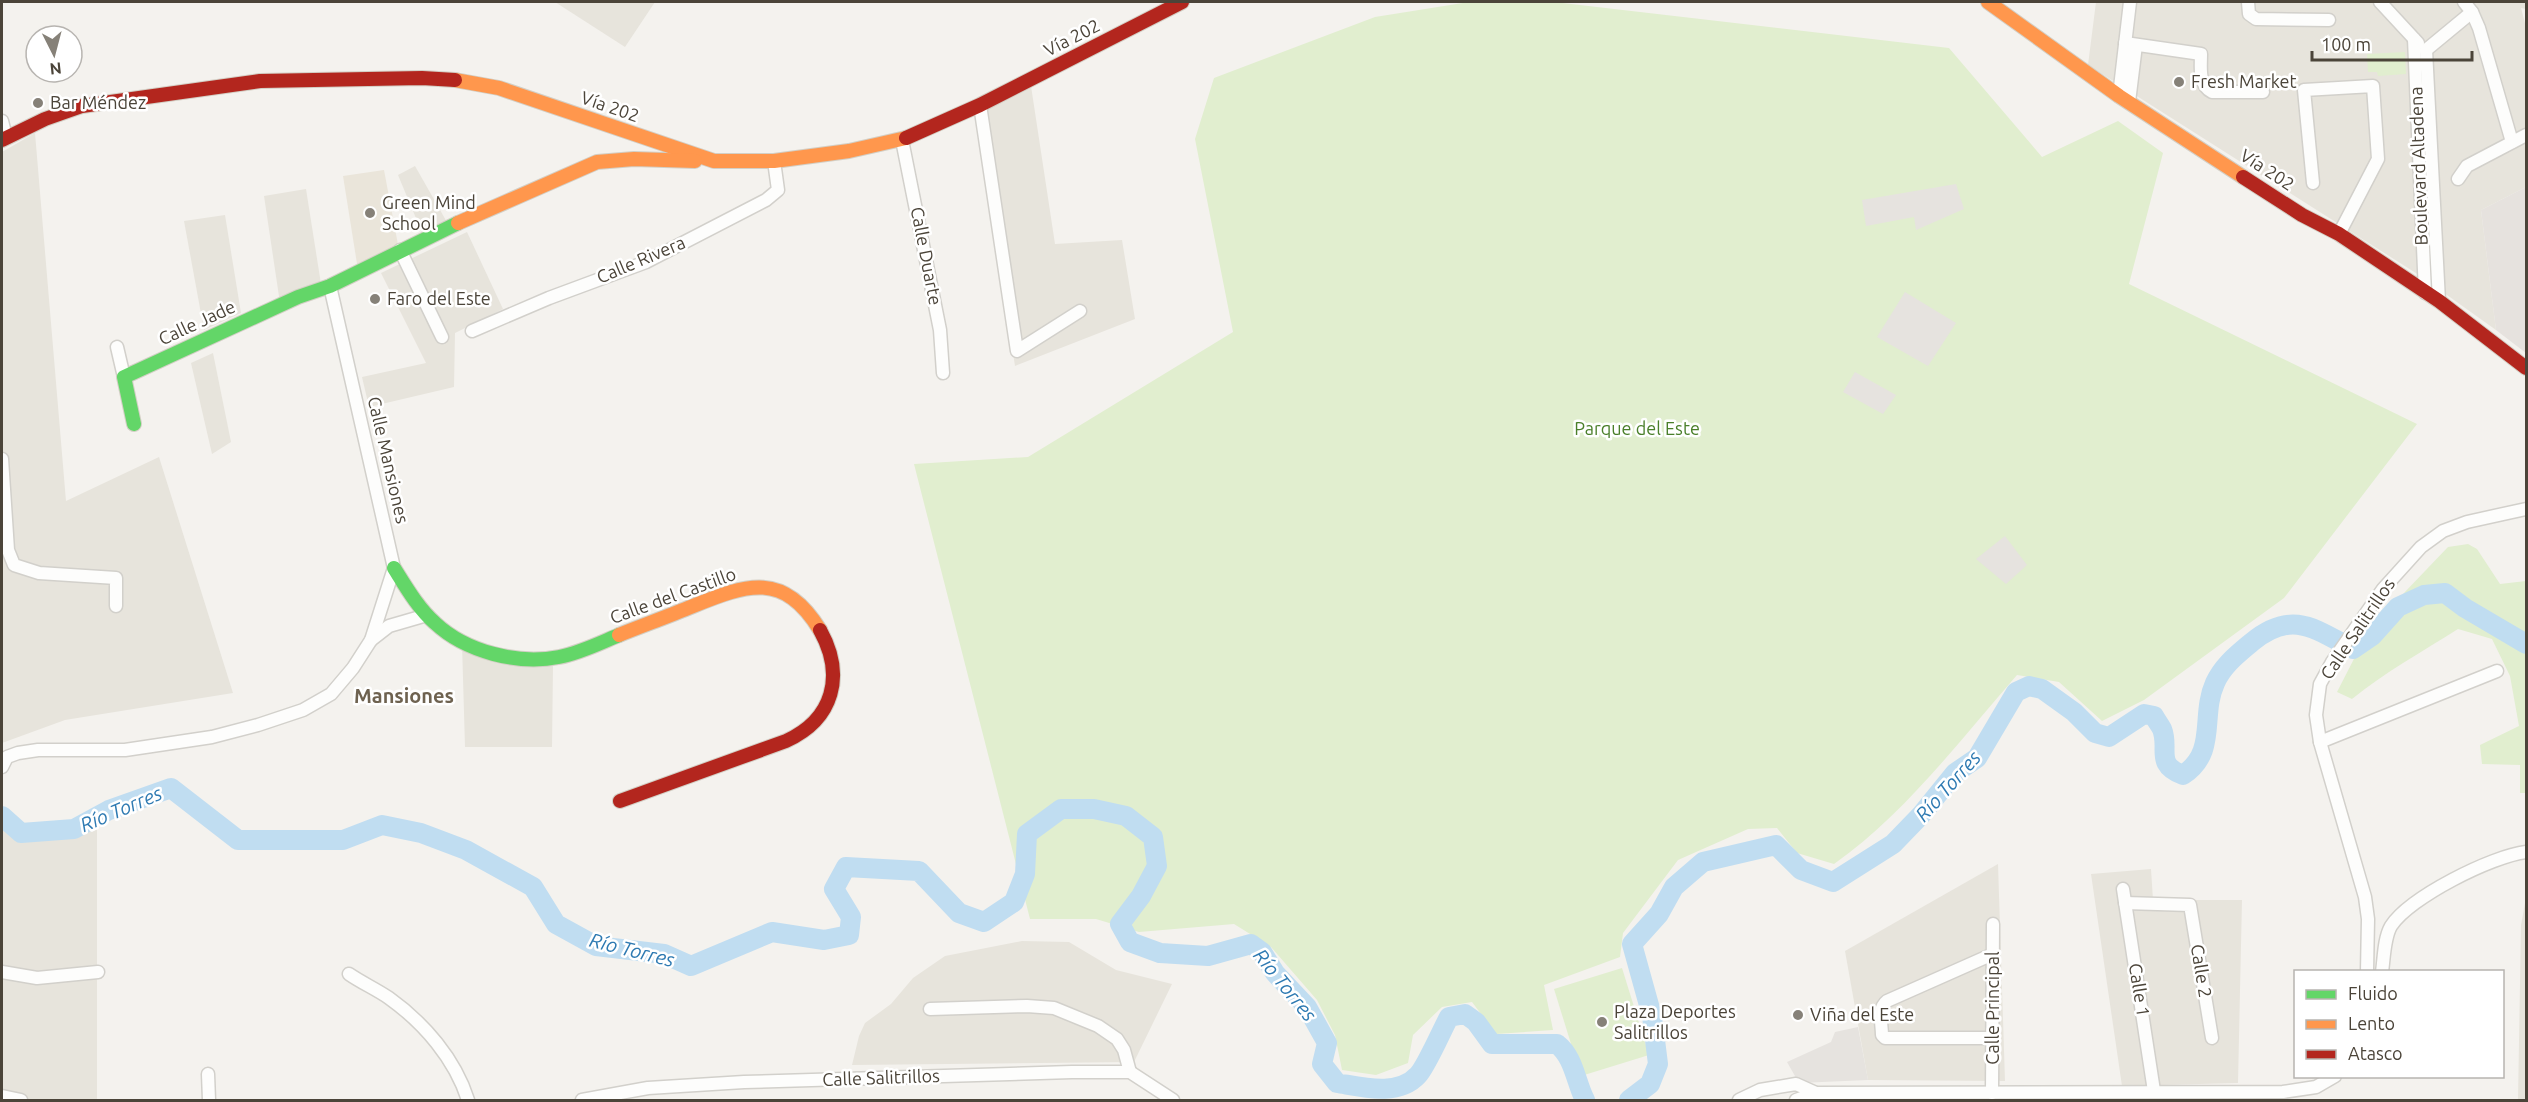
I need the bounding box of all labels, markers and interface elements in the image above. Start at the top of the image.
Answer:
street label: Vía 202 [1040,15,1103,60]
north arrow [24,24,84,84]
scale bar [2312,24,2472,62]
text: 100 m [2321,34,2371,54]
text: N [49,59,62,78]
place label: Fresh Market [2191,71,2297,91]
marker: Fresh Market [2172,75,2186,89]
street label: Boulevard Altadena [2405,86,2431,246]
street label: Vía 202 [579,87,642,125]
place label: Bar Méndez [50,92,146,112]
marker: Bar Méndez [31,96,45,110]
street label: Vía 202 [2237,144,2298,194]
place label: Green Mind School [382,192,476,233]
street label: Calle Duarte [908,205,946,307]
marker: Green Mind School [363,206,377,220]
street label: Calle Rivera [593,231,688,287]
place label: Faro del Este [387,288,491,308]
marker: Faro del Este [368,292,382,306]
street label: Calle Jade [155,296,238,349]
street label: Calle Mansiones [365,394,413,525]
park label: Parque del Este [1574,418,1700,438]
street label: Calle del Castillo [607,563,738,627]
street label: Calle Salitrillos [2316,574,2398,683]
district label: Mansiones [354,684,454,707]
water label: Río Torres [1910,745,1986,826]
water label: Río Torres [76,781,166,836]
water label: Río Torres [587,928,678,971]
street label: Calle 2 [2188,943,2216,999]
water label: Río Torres [1249,944,1322,1026]
street label: Calle Principal [1982,951,2002,1065]
street label: Calle 1 [2126,962,2154,1018]
legend [2294,970,2504,1078]
text: Fluido [2348,983,2398,1003]
place label: Plaza Deportes Salitrillos [1614,1001,1736,1042]
place label: Viña del Este [1810,1004,1914,1024]
marker: Viña del Este [1791,1008,1805,1022]
text: Lento [2348,1013,2395,1033]
marker: Plaza Deportes Salitrillos [1595,1015,1609,1029]
text: Atasco [2348,1043,2403,1063]
street label: Calle Salitrillos [822,1065,940,1089]

